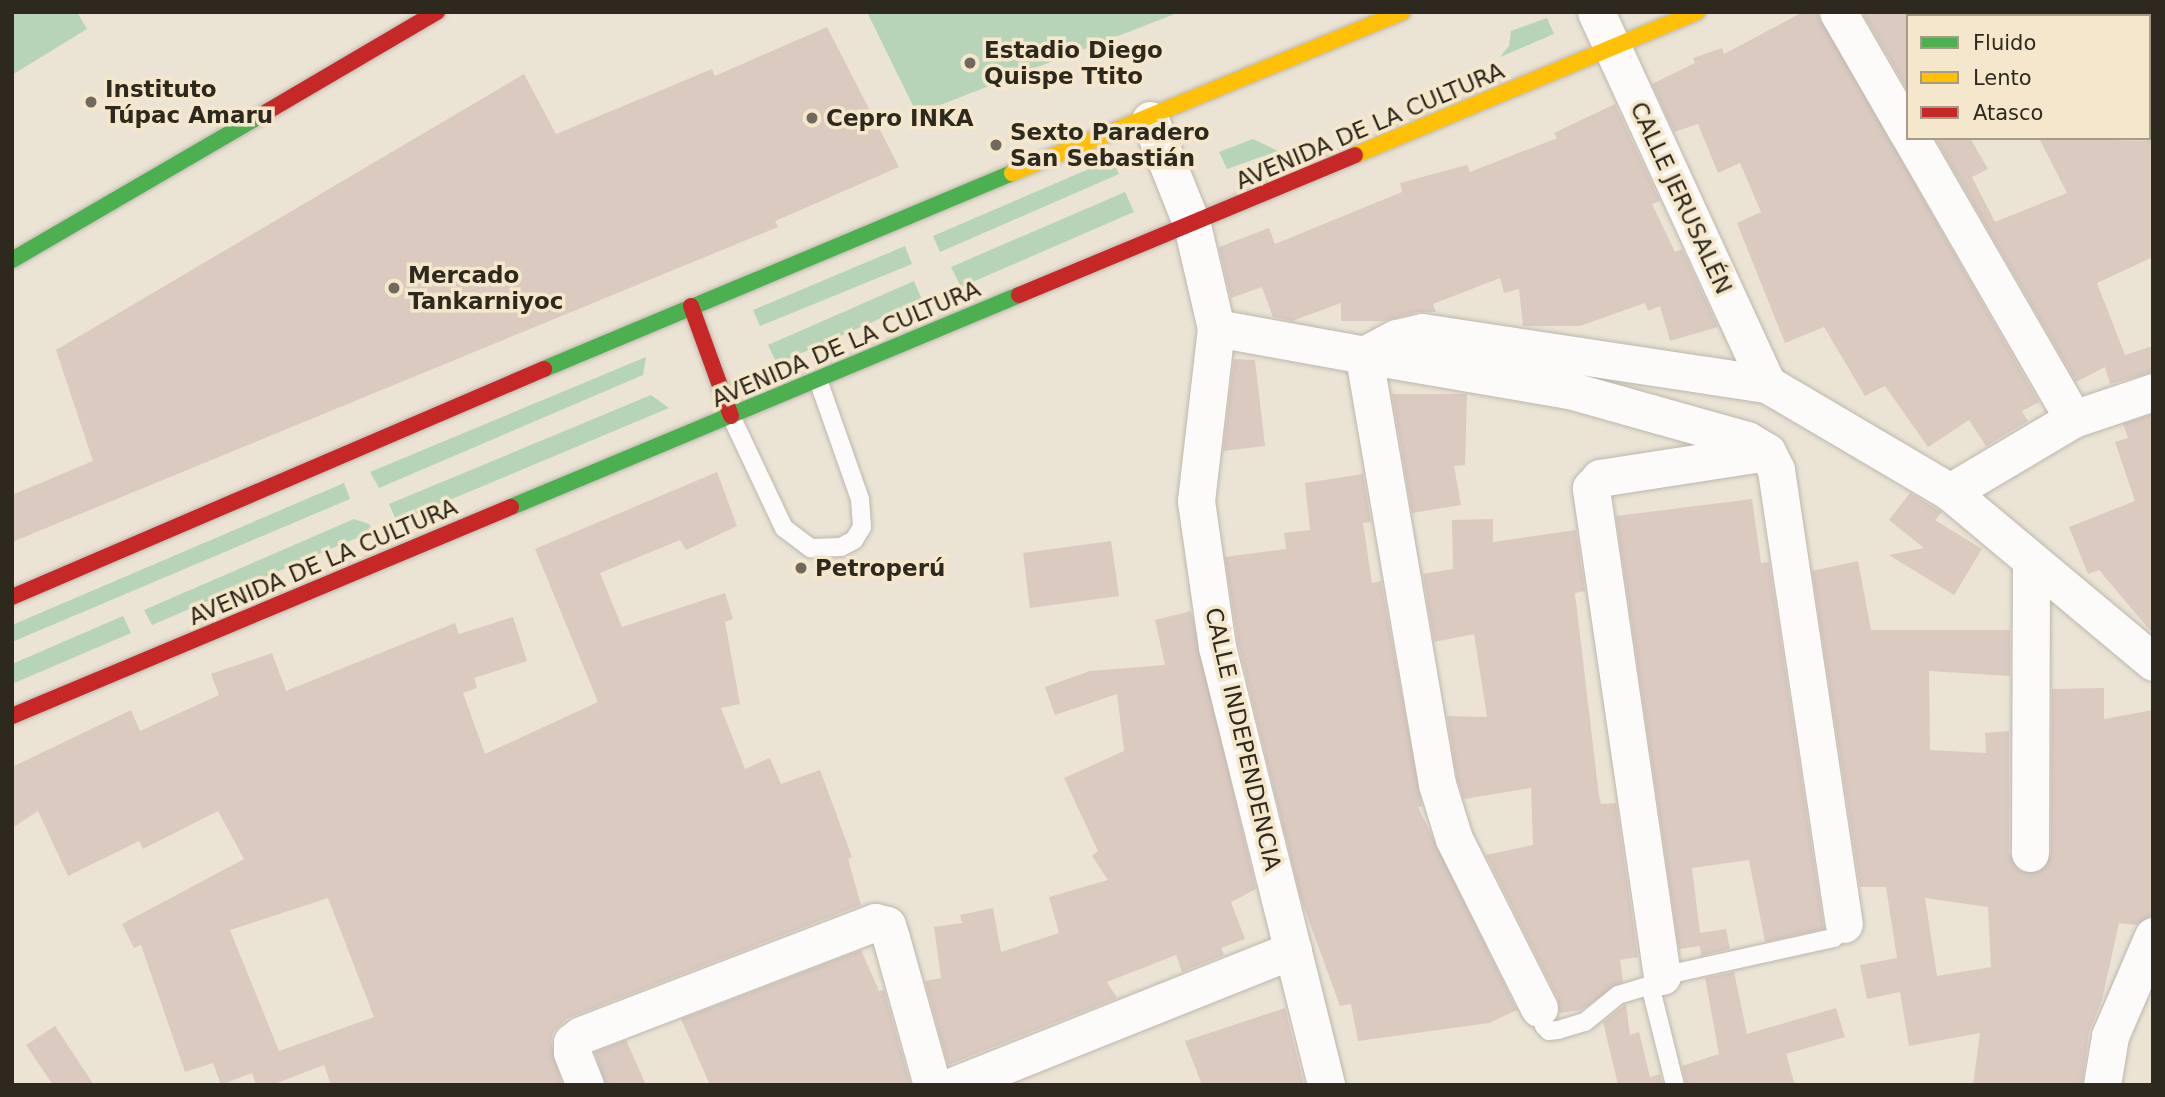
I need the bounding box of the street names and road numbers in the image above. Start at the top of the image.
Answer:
street label: AVENIDA DE LA CULTURA [1232,57,1508,195]
street label: CALLE JERUSALÉN [1624,98,1738,298]
street label: AVENIDA DE LA CULTURA [708,275,984,413]
street label: AVENIDA DE LA CULTURA [185,493,461,631]
street label: CALLE INDEPENDENCIA [1199,605,1287,873]

